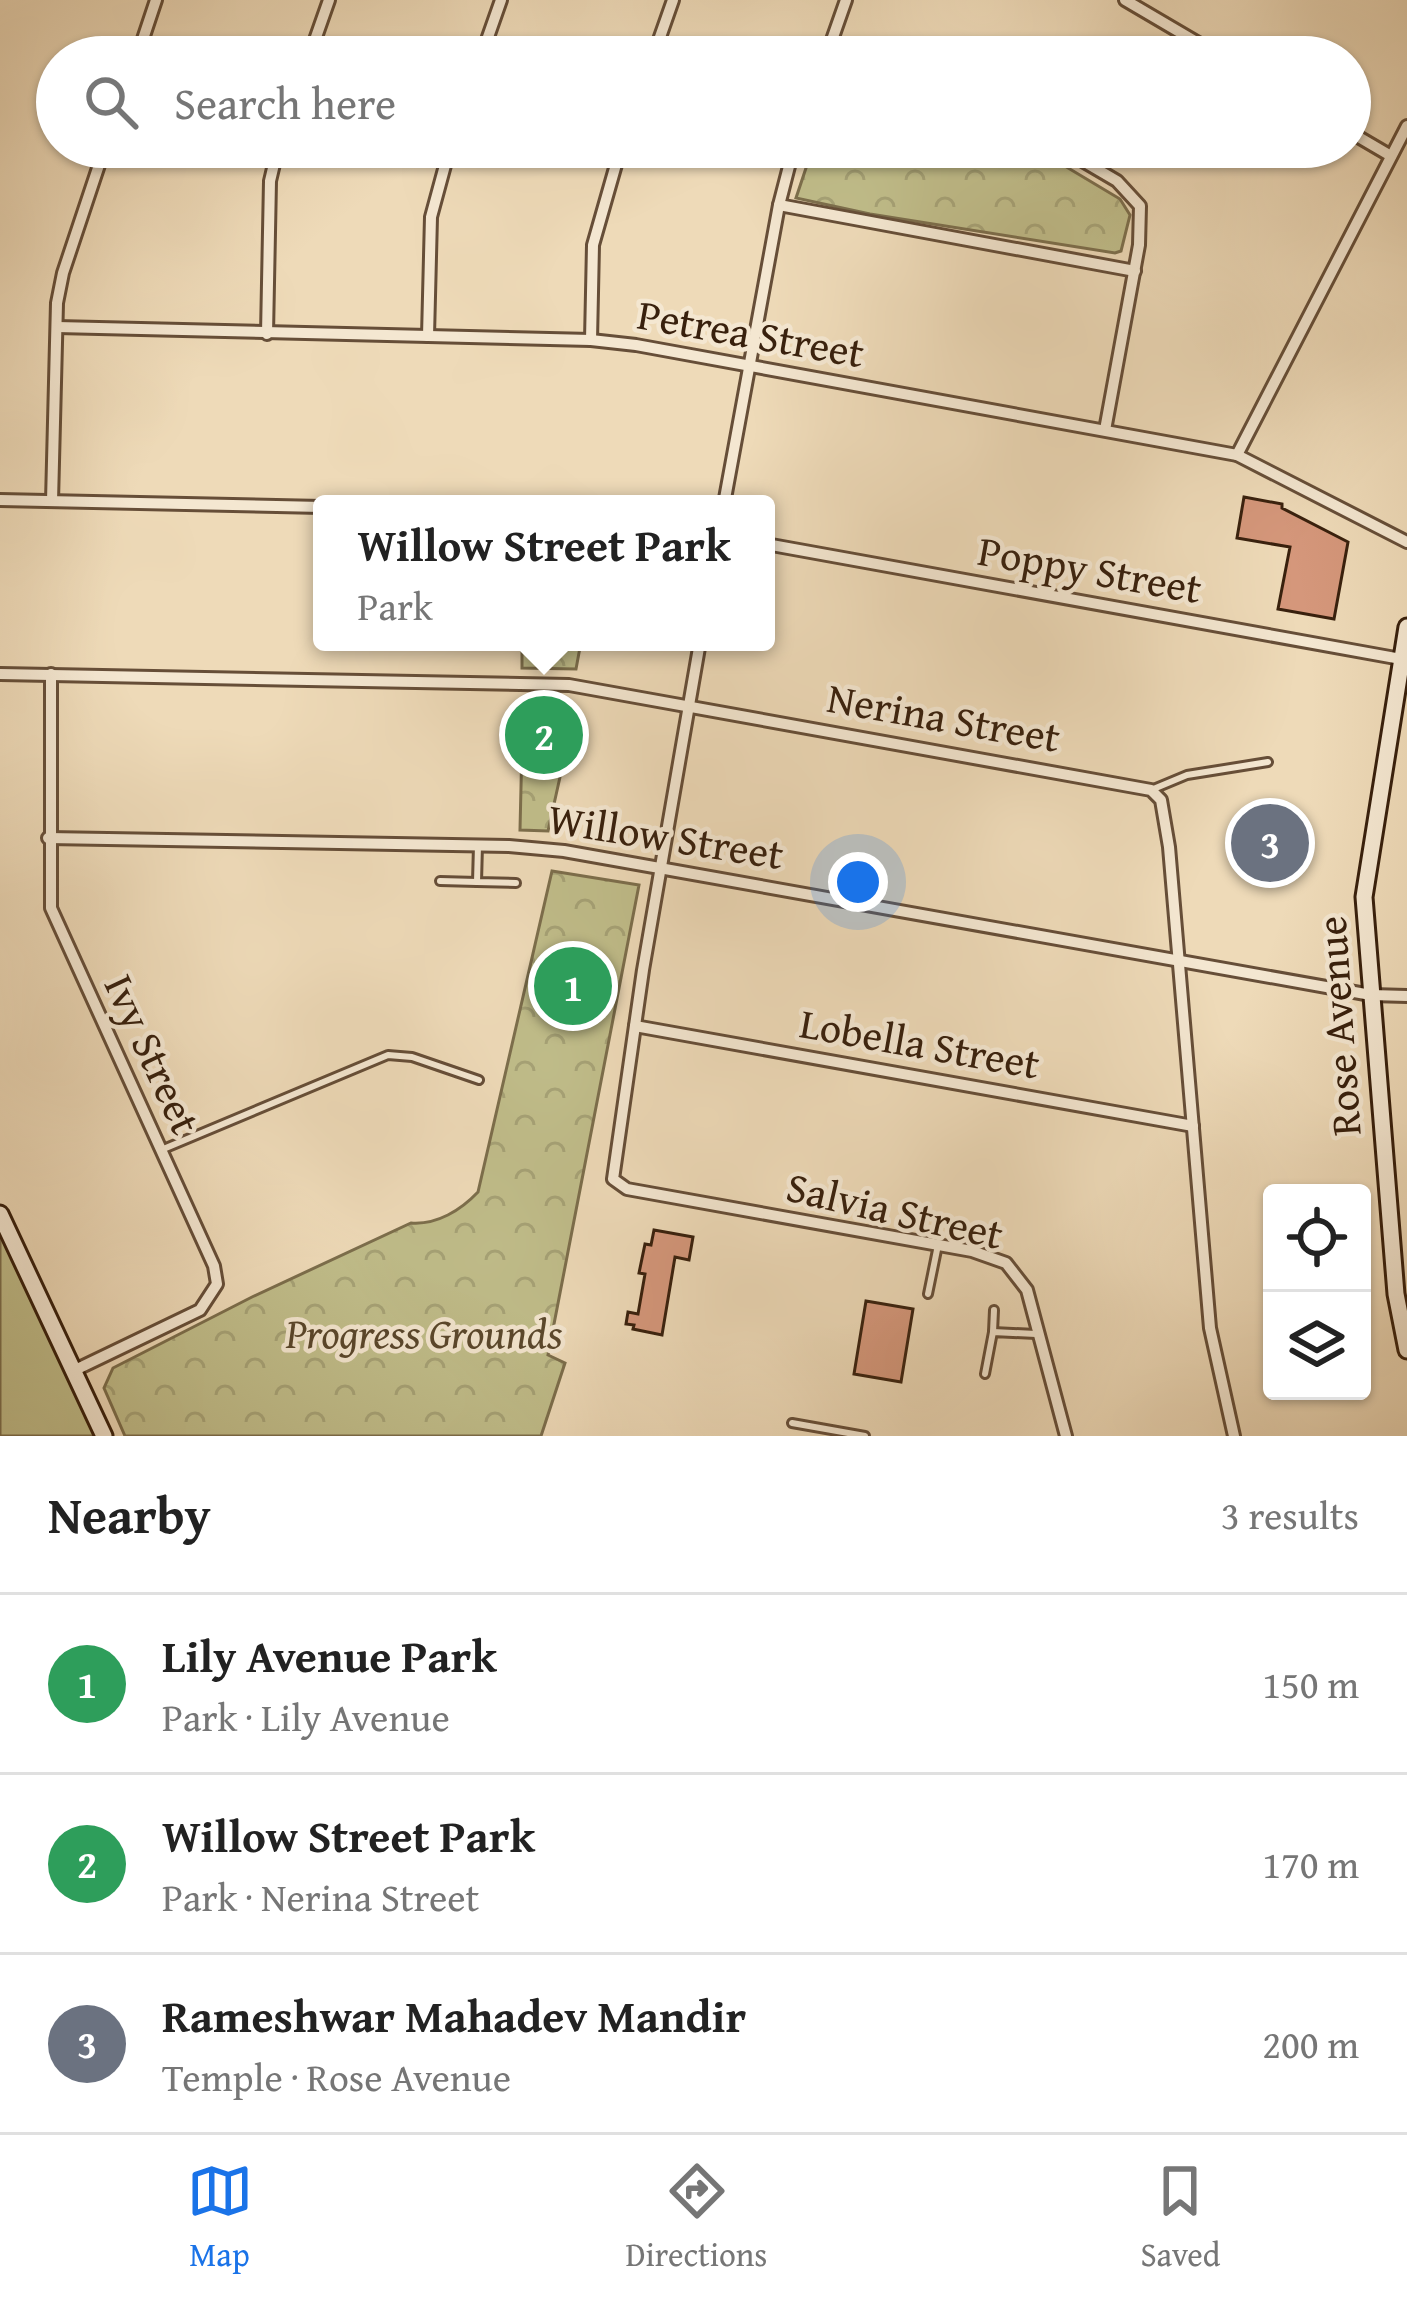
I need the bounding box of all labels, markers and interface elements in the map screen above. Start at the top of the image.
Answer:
search box [36,36,1371,168]
icon: search [78,69,144,135]
text: Search here [174,70,396,135]
street label: Petrea Street [633,283,869,382]
popup [313,495,775,651]
text: Willow Street Park [357,512,731,577]
street label: Poppy Street [974,519,1207,618]
text: Park [357,577,433,634]
street label: Nerina Street [823,666,1065,767]
pin: 2 [505,690,583,780]
street label: Willow Street [544,787,788,884]
pin: 3 [1231,798,1309,888]
your location [828,852,888,912]
street label: Rose Avenue [1299,914,1376,1138]
pin: 1 [534,941,612,1031]
street label: Ivy Street [90,964,217,1144]
street label: Lobella Street [795,991,1045,1094]
street label: Salvia Street [781,1155,1009,1264]
map controls [1263,1184,1371,1400]
button: locate [1263,1184,1371,1292]
button: layers [1263,1292,1371,1400]
park label: Progress Grounds [285,1302,562,1363]
text: Nearby [48,1477,211,1552]
text: 3 results [1221,1486,1359,1543]
text: Lily Avenue Park [162,1623,497,1688]
text: 1 [77,1655,97,1712]
text: 150 m [1262,1655,1359,1712]
text: Park · Lily Avenue [162,1688,450,1745]
text: Willow Street Park [162,1803,535,1868]
text: 2 [77,1835,97,1892]
text: 170 m [1262,1835,1359,1892]
text: Park · Nerina Street [162,1868,479,1925]
text: Rameshwar Mahadev Mandir [162,1983,746,2048]
text: 3 [77,2015,97,2072]
text: 200 m [1262,2015,1359,2072]
text: Temple · Rose Avenue [162,2048,511,2105]
tab: Map [187,2158,253,2278]
tab: Directions [626,2158,767,2278]
tab: Saved [1141,2158,1220,2278]

